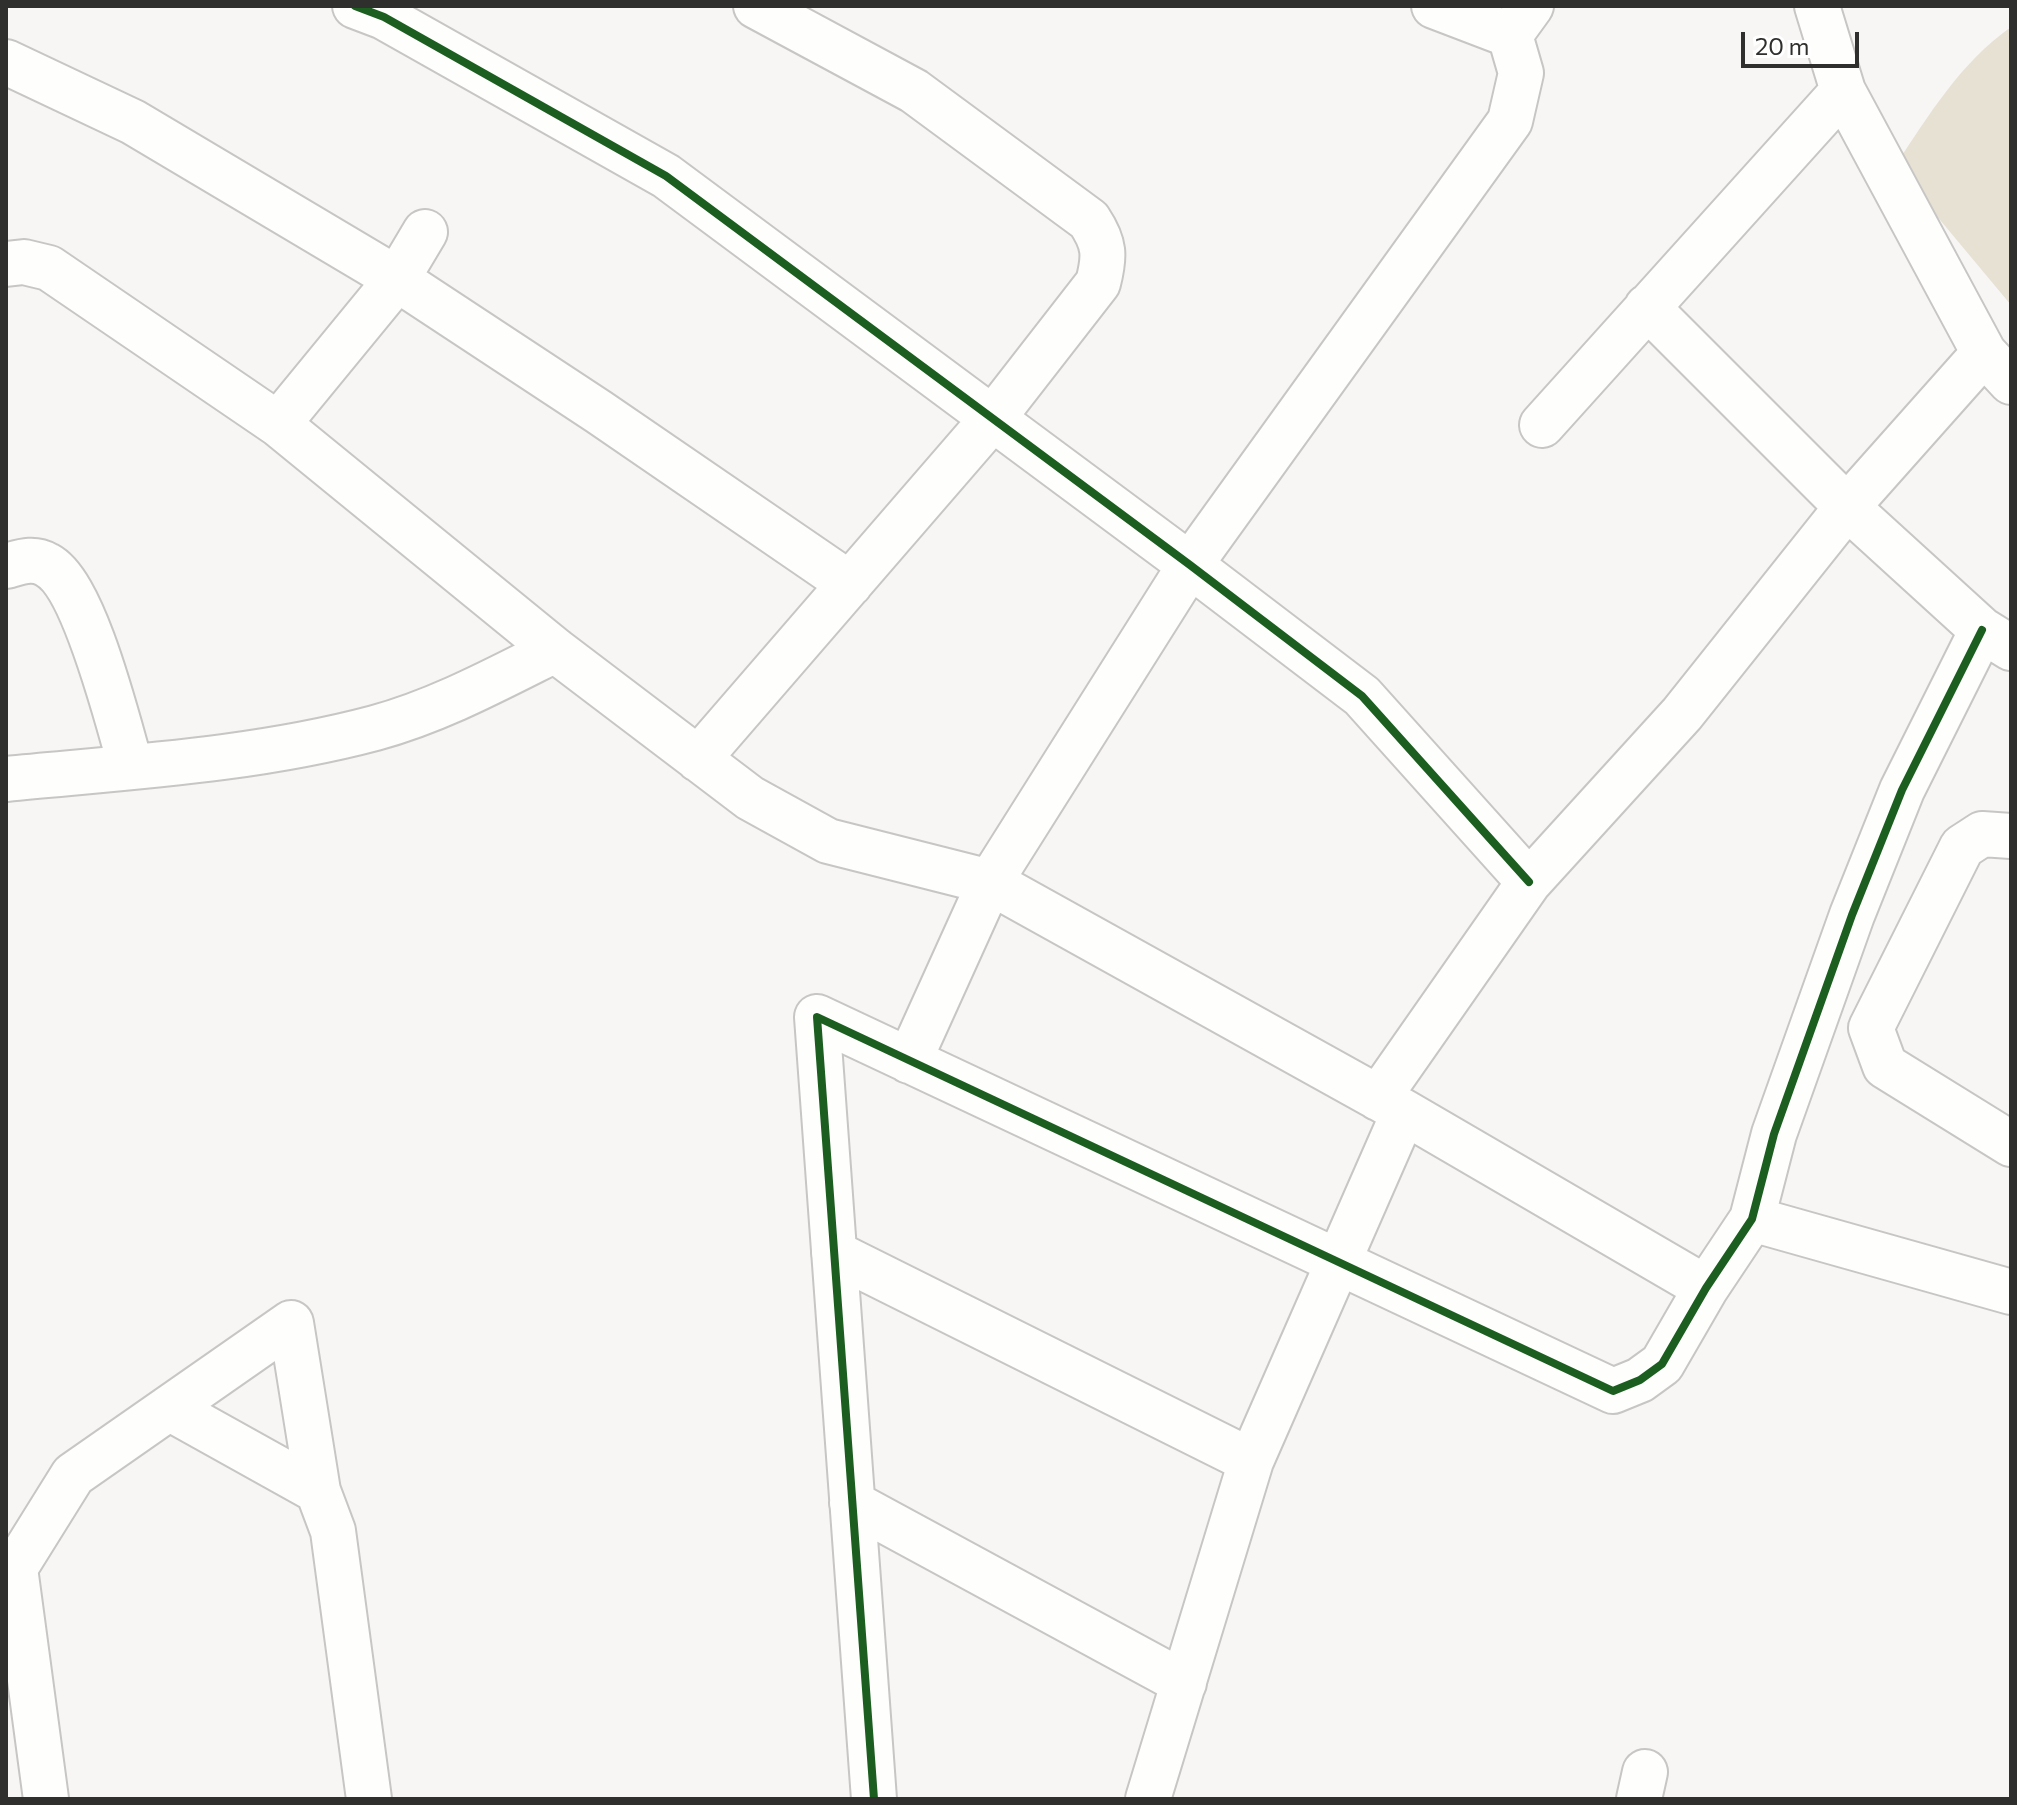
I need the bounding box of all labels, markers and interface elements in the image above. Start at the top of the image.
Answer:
scale bar [1745,16,1863,66]
text: 20 m [1755,31,1809,60]

